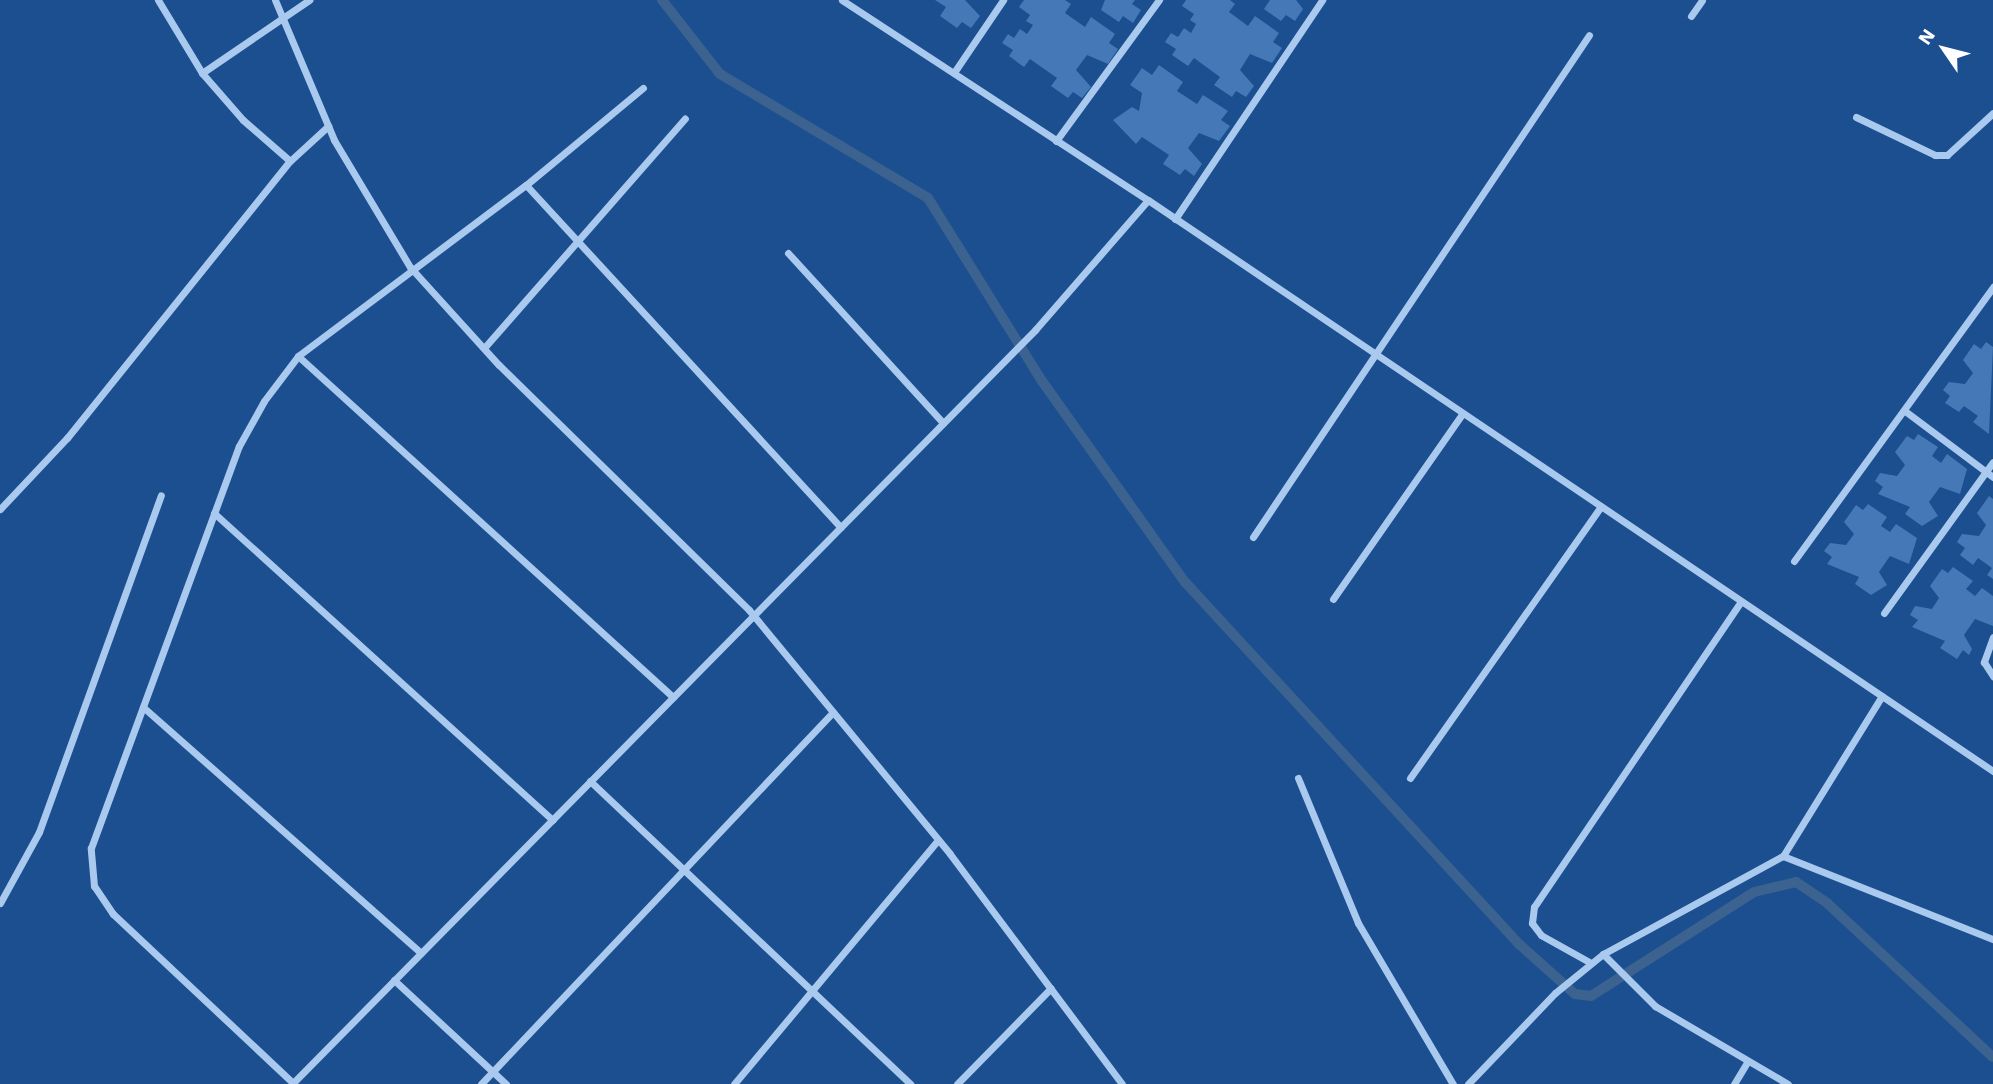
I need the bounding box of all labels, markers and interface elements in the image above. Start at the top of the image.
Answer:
north arrow [1909,14,1979,84]
text: N [1913,24,1940,49]

